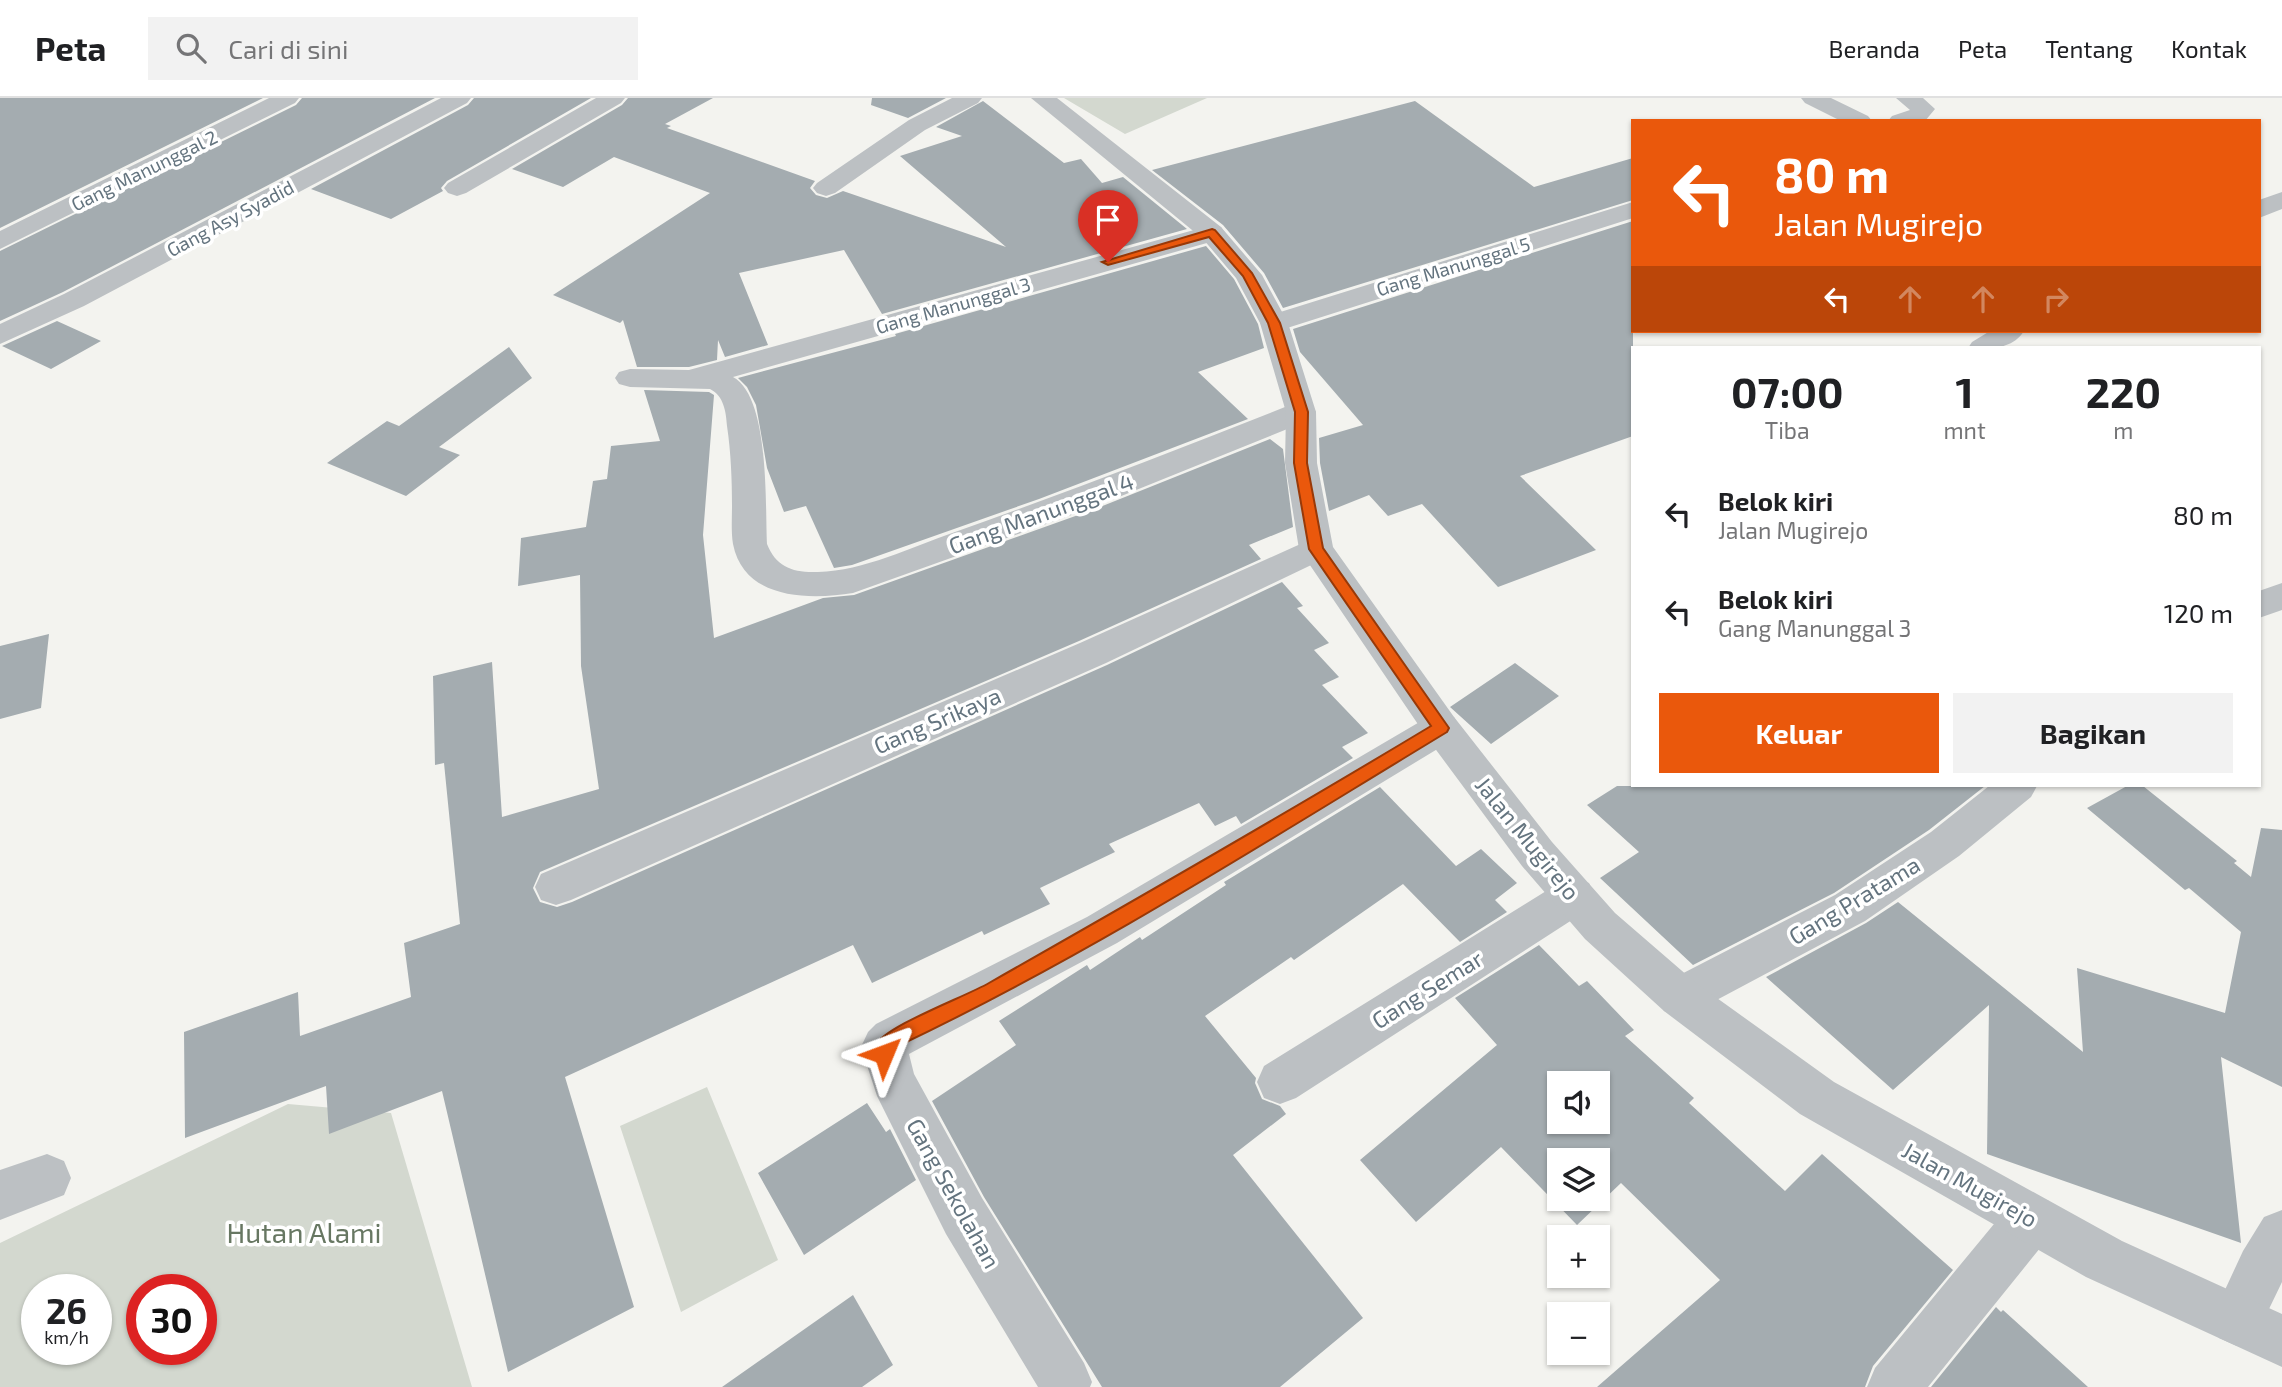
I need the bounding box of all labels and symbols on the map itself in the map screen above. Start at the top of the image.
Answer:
street label: Gang Manunggal 2 [67,125,221,215]
street label: Gang Asy Syadid [163,175,297,261]
pin [1078,190,1138,262]
street label: Gang Manunggal 5 [1373,232,1533,300]
street label: Gang Manunggal 3 [873,272,1033,338]
street label: Gang Manunggal 4 [945,467,1137,559]
street label: Gang Srikaya [869,681,1005,759]
street label: Jalan Mugirejo [1470,771,1586,905]
street label: Gang Pratama [1783,850,1925,950]
street label: Gang Semar [1366,944,1488,1034]
position arrow [847,1017,921,1091]
street label: Gang Sekolahan [901,1113,1007,1273]
street label: Jalan Mugirejo [1897,1135,2043,1233]
park label: Hutan Alami [226,1215,382,1249]
speed limit sign: 30 [126,1274,217,1365]

